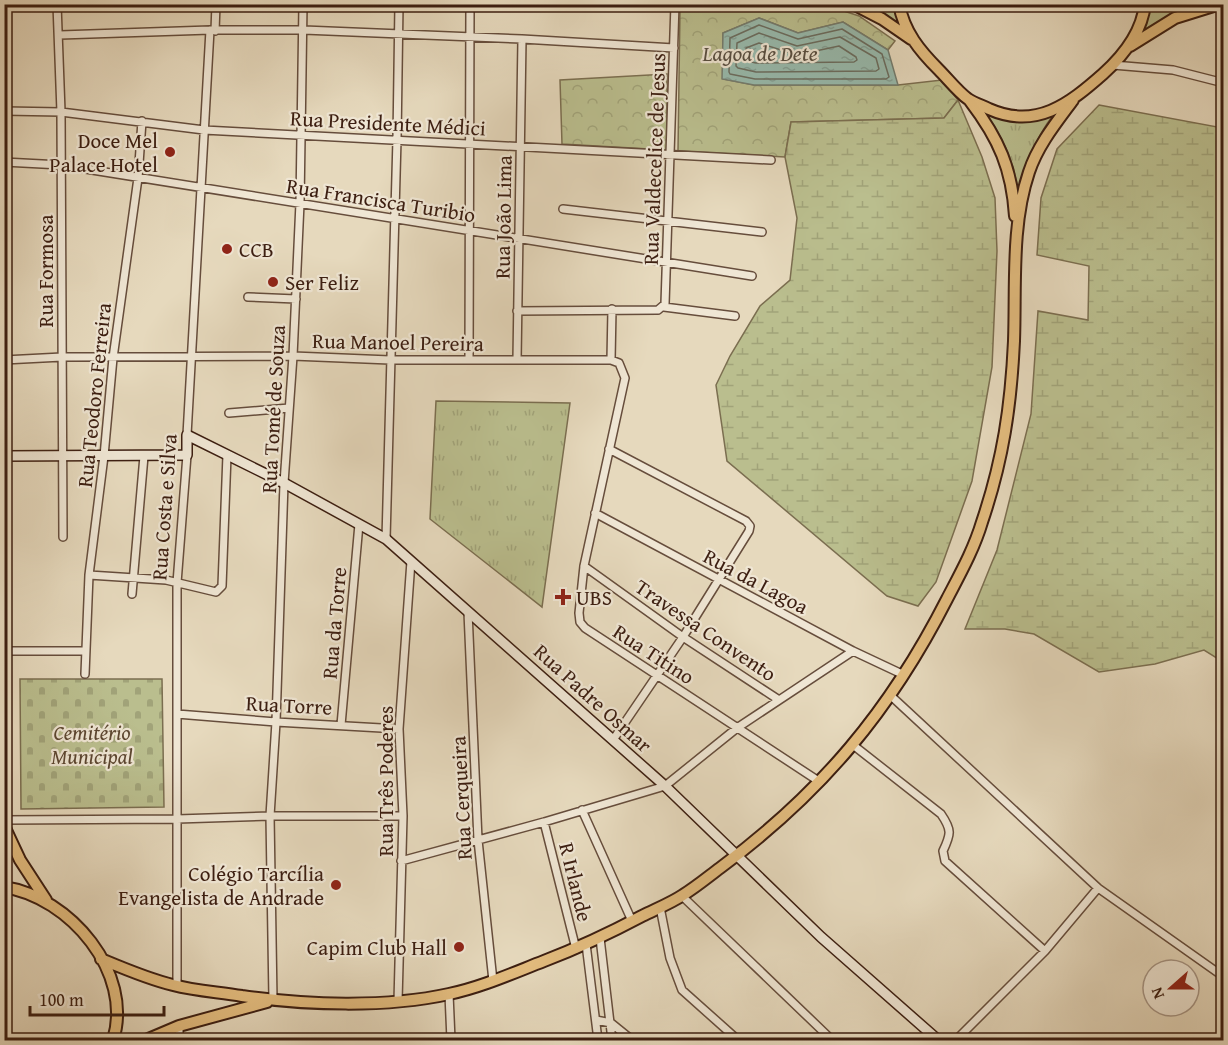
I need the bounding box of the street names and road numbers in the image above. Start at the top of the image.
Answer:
street label: Rua Valdecelice de Jesus [635,52,673,266]
street label: Rua Presidente Médici [289,102,487,144]
street label: Rua João Lima [486,155,520,279]
street label: Rua Francisca Turibio [284,170,478,230]
street label: Rua Formosa [30,214,61,327]
street label: Rua Teodoro Ferreira [69,301,119,489]
street label: Rua Tomé de Souza [253,324,293,494]
street label: Rua Manoel Pereira [312,325,484,359]
street label: Rua Costa e Silva [143,433,185,581]
street label: Rua da Lagoa [698,540,814,622]
street label: Rua da Torre [314,566,354,680]
street label: Travessa Convento [629,571,783,689]
street label: Rua Titino [607,616,701,692]
street label: Rua Padre Osmar [527,636,659,760]
street label: Rua Torre [245,687,333,723]
street label: Rua Três Poderes [370,706,401,856]
street label: Rua Cerqueira [442,735,480,861]
street label: R Irlande [551,839,601,925]

